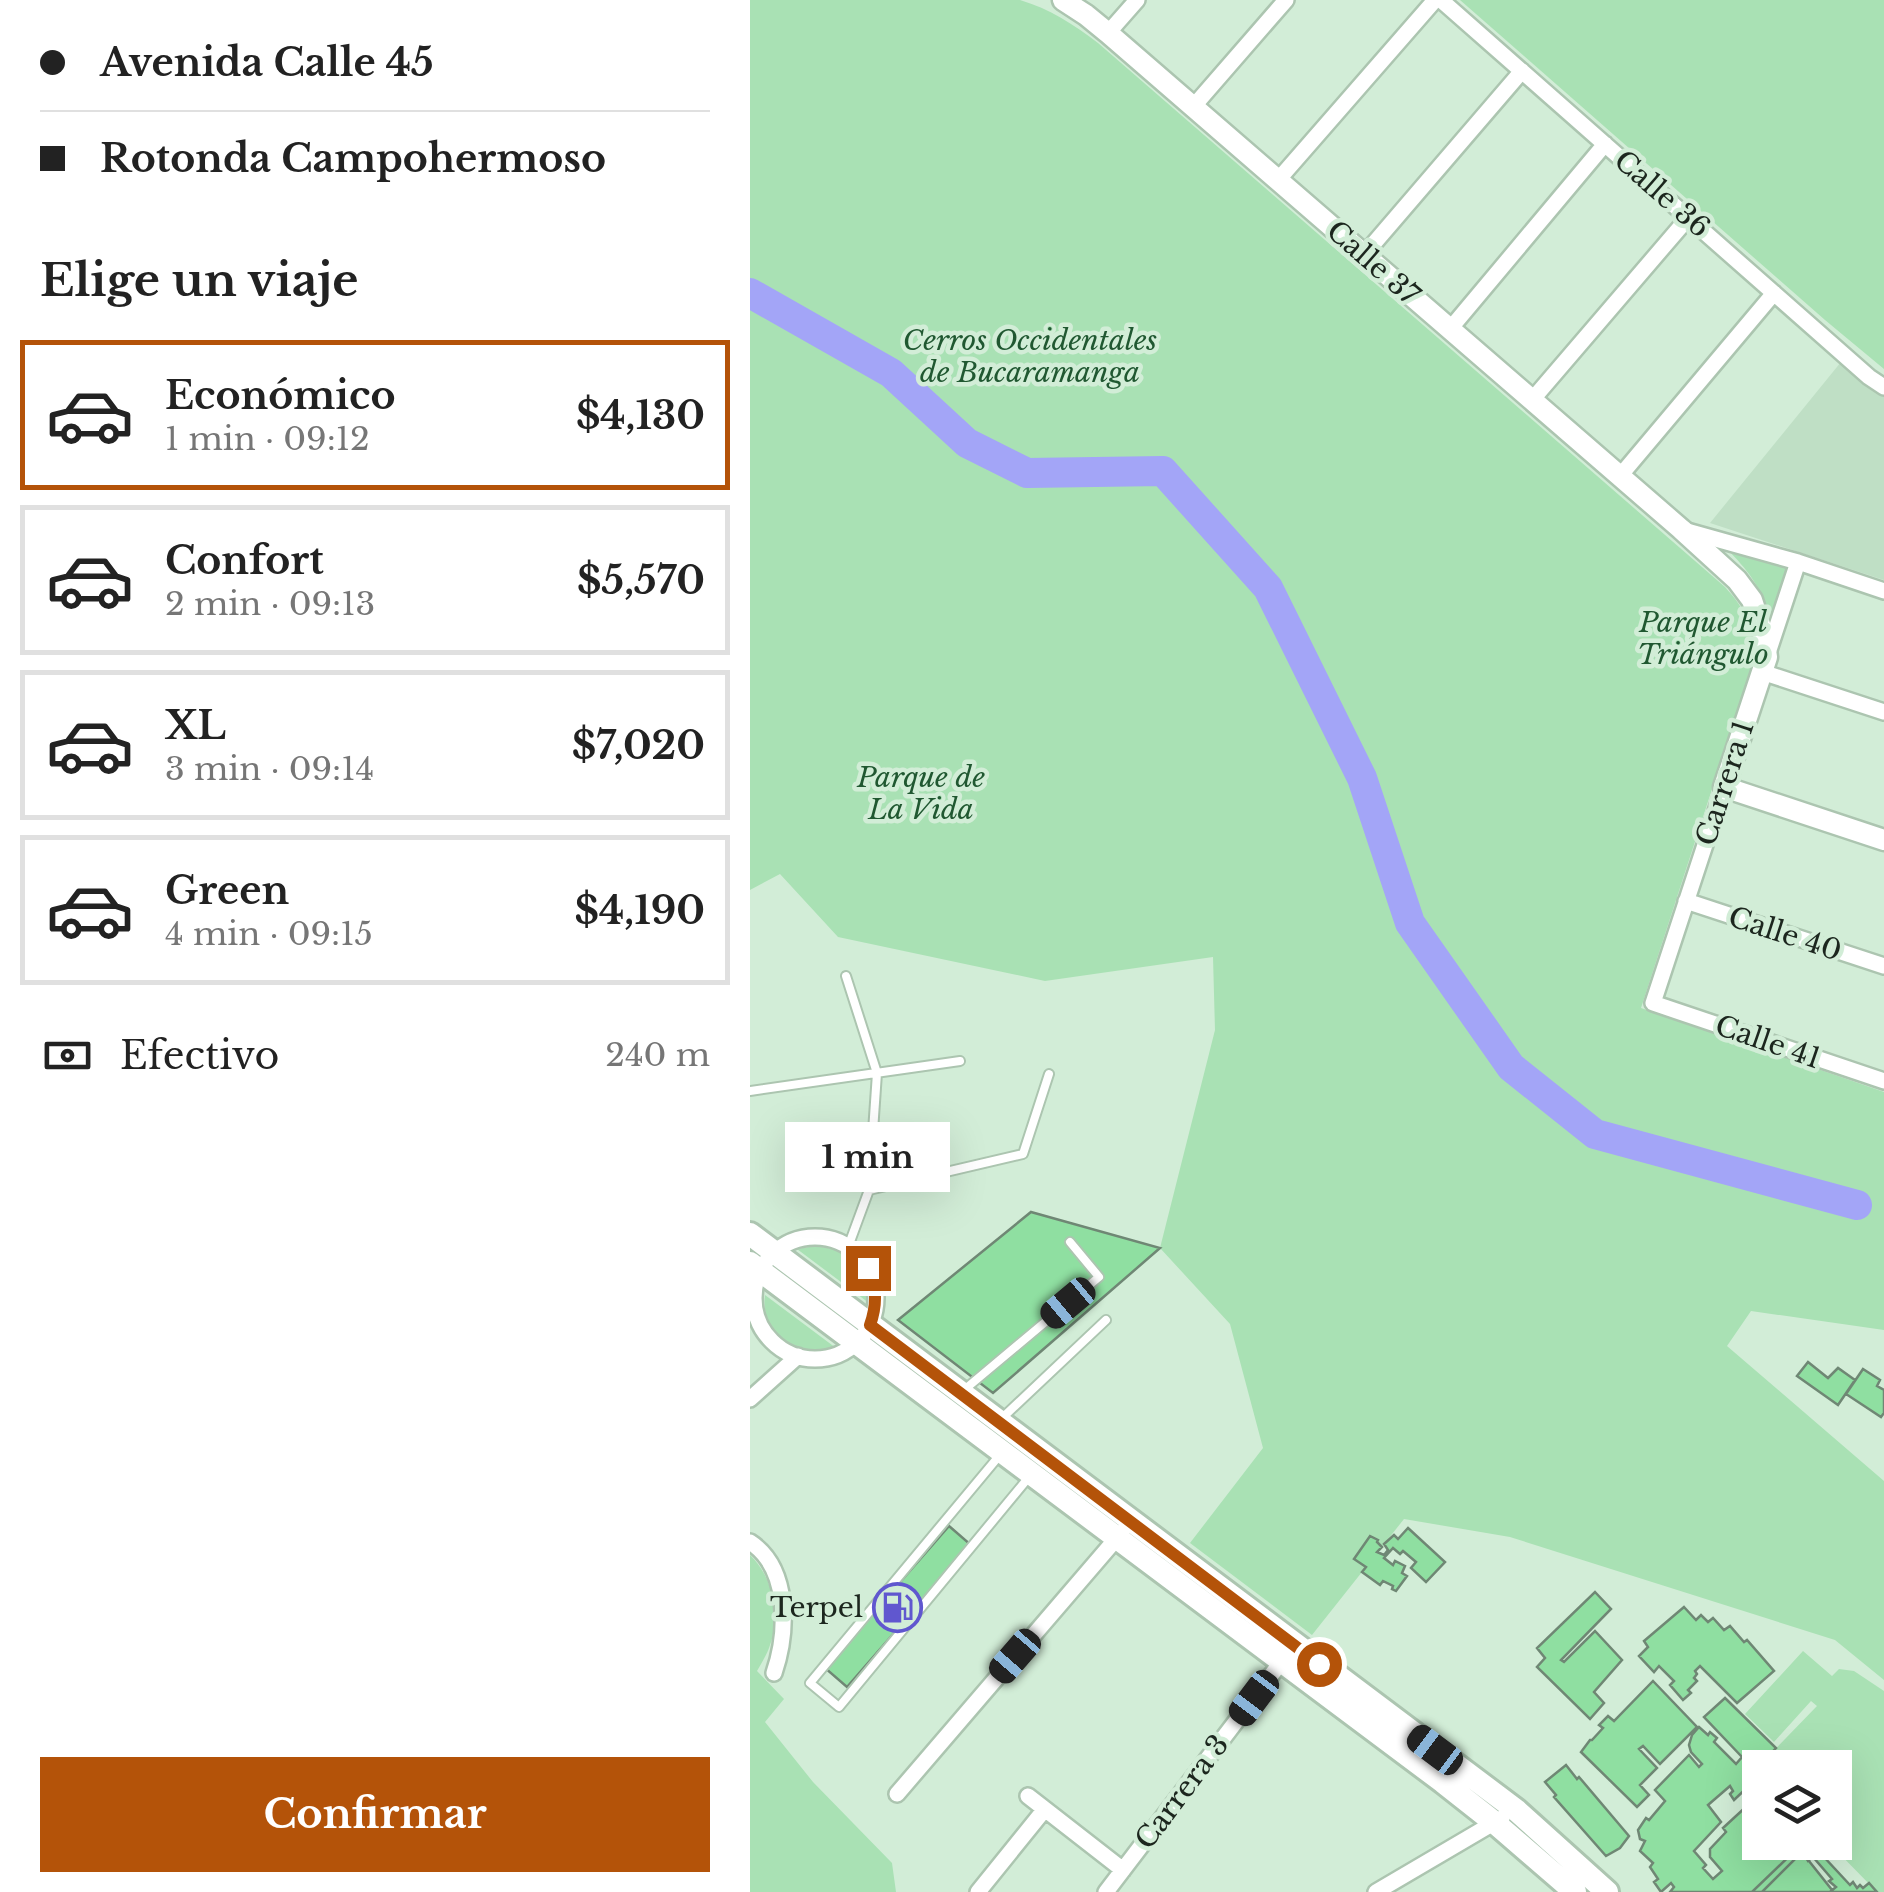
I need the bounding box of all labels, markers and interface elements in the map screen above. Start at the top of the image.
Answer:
text: Avenida Calle 45 [100,39,434,86]
text: Rotonda Campohermoso [100,135,606,182]
street label: Calle 36 [1607,143,1717,245]
street label: Calle 37 [1319,213,1427,313]
text: Elige un viaje [40,252,359,308]
park label: Cerros Occidentales de Bucaramanga [903,323,1157,390]
icon: car [45,370,135,460]
text: Económico [165,372,396,419]
text: $4,130 [576,392,705,439]
text: 1 min · 09:12 [165,419,370,459]
icon: car [45,535,135,625]
text: Confort [165,537,324,584]
text: $5,570 [577,557,705,604]
text: 2 min · 09:13 [165,584,375,624]
park label: Parque El Triángulo [1637,605,1769,672]
icon: car [45,700,135,790]
text: XL [165,702,226,749]
street label: Carrera 1 [1688,716,1762,850]
text: $7,020 [572,722,705,769]
text: 3 min · 09:14 [165,749,374,789]
park label: Parque de La Vida [856,760,985,827]
icon: car [45,865,135,955]
text: Green [165,867,289,914]
text: $4,190 [574,887,705,934]
street label: Calle 40 [1724,899,1846,969]
text: 4 min · 09:15 [165,914,373,954]
street label: Calle 41 [1711,1008,1825,1076]
icon: cash [40,1028,95,1083]
text: Efectivo [120,1032,279,1079]
text: 240 m [605,1035,710,1075]
callout: 1 min [786,1123,950,1193]
text: 1 min [821,1137,914,1177]
route end [846,1246,891,1291]
car [1035,1272,1101,1334]
fuel station icon: Terpel [872,1581,924,1633]
place label: Terpel [770,1590,863,1625]
car [984,1624,1046,1688]
route start [1297,1642,1342,1687]
car [1224,1665,1284,1731]
car [1402,1720,1468,1780]
street label: Carrera 3 [1128,1728,1236,1856]
map controls [1742,1750,1852,1860]
button: layers [1742,1750,1852,1860]
button: Confirmar [40,1757,710,1872]

